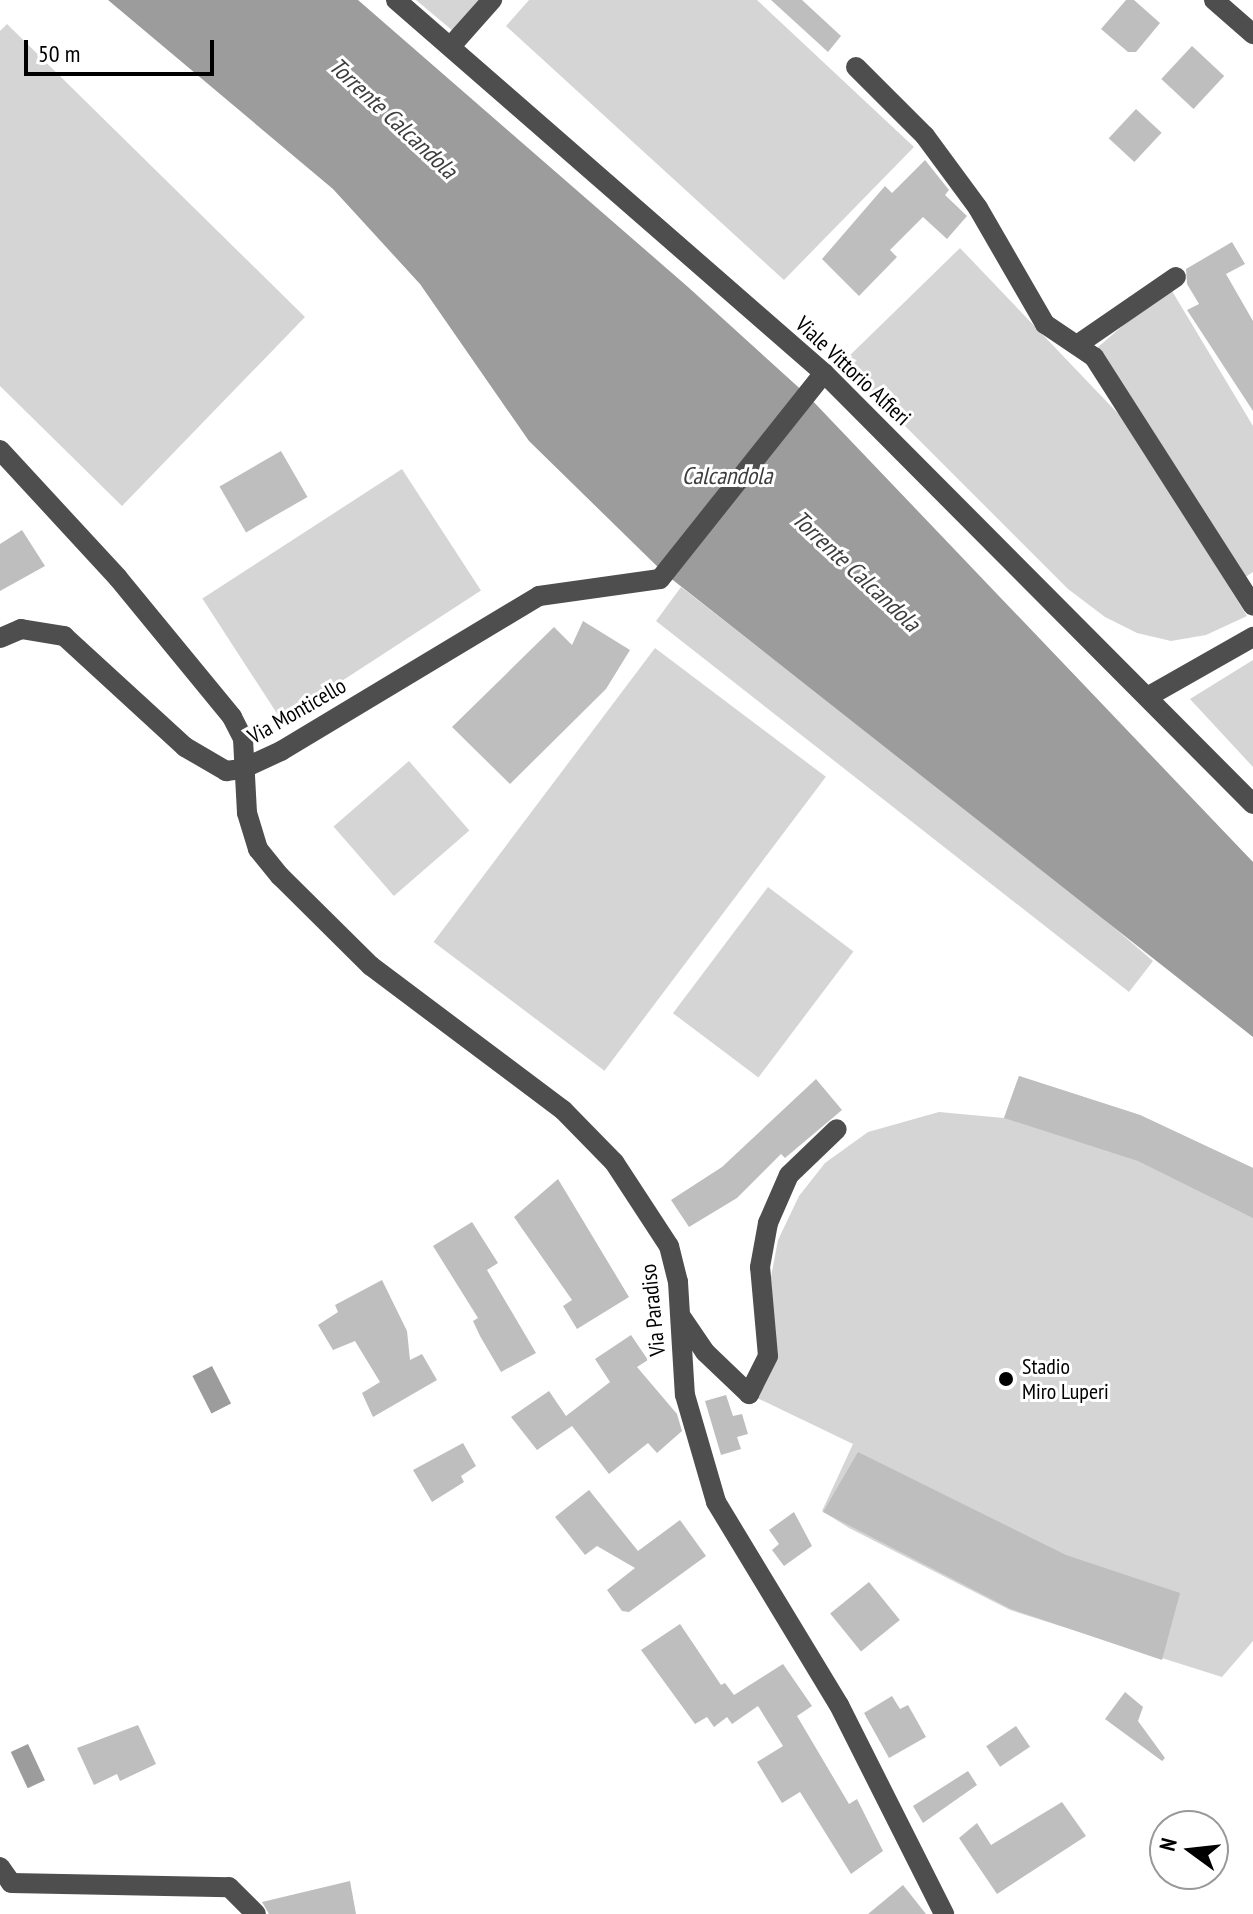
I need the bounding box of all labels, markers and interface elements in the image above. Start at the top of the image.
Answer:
scale bar [28,24,218,74]
text: 50 m [38,38,80,69]
water label: Torrente Calcandola [323,51,463,185]
street label: Viale Vittorio Alfieri [790,311,916,431]
water label: Calcandola [682,462,772,490]
water label: Torrente Calcandola [786,504,926,638]
street label: Via Monticello [243,672,351,750]
street label: Via Paradiso [635,1263,671,1357]
place label: Stadio Miro Luperi [1022,1353,1109,1404]
marker: Stadio Miro Luperi [997,1370,1015,1388]
north arrow [1149,1810,1229,1890]
text: N [1153,1835,1183,1854]

